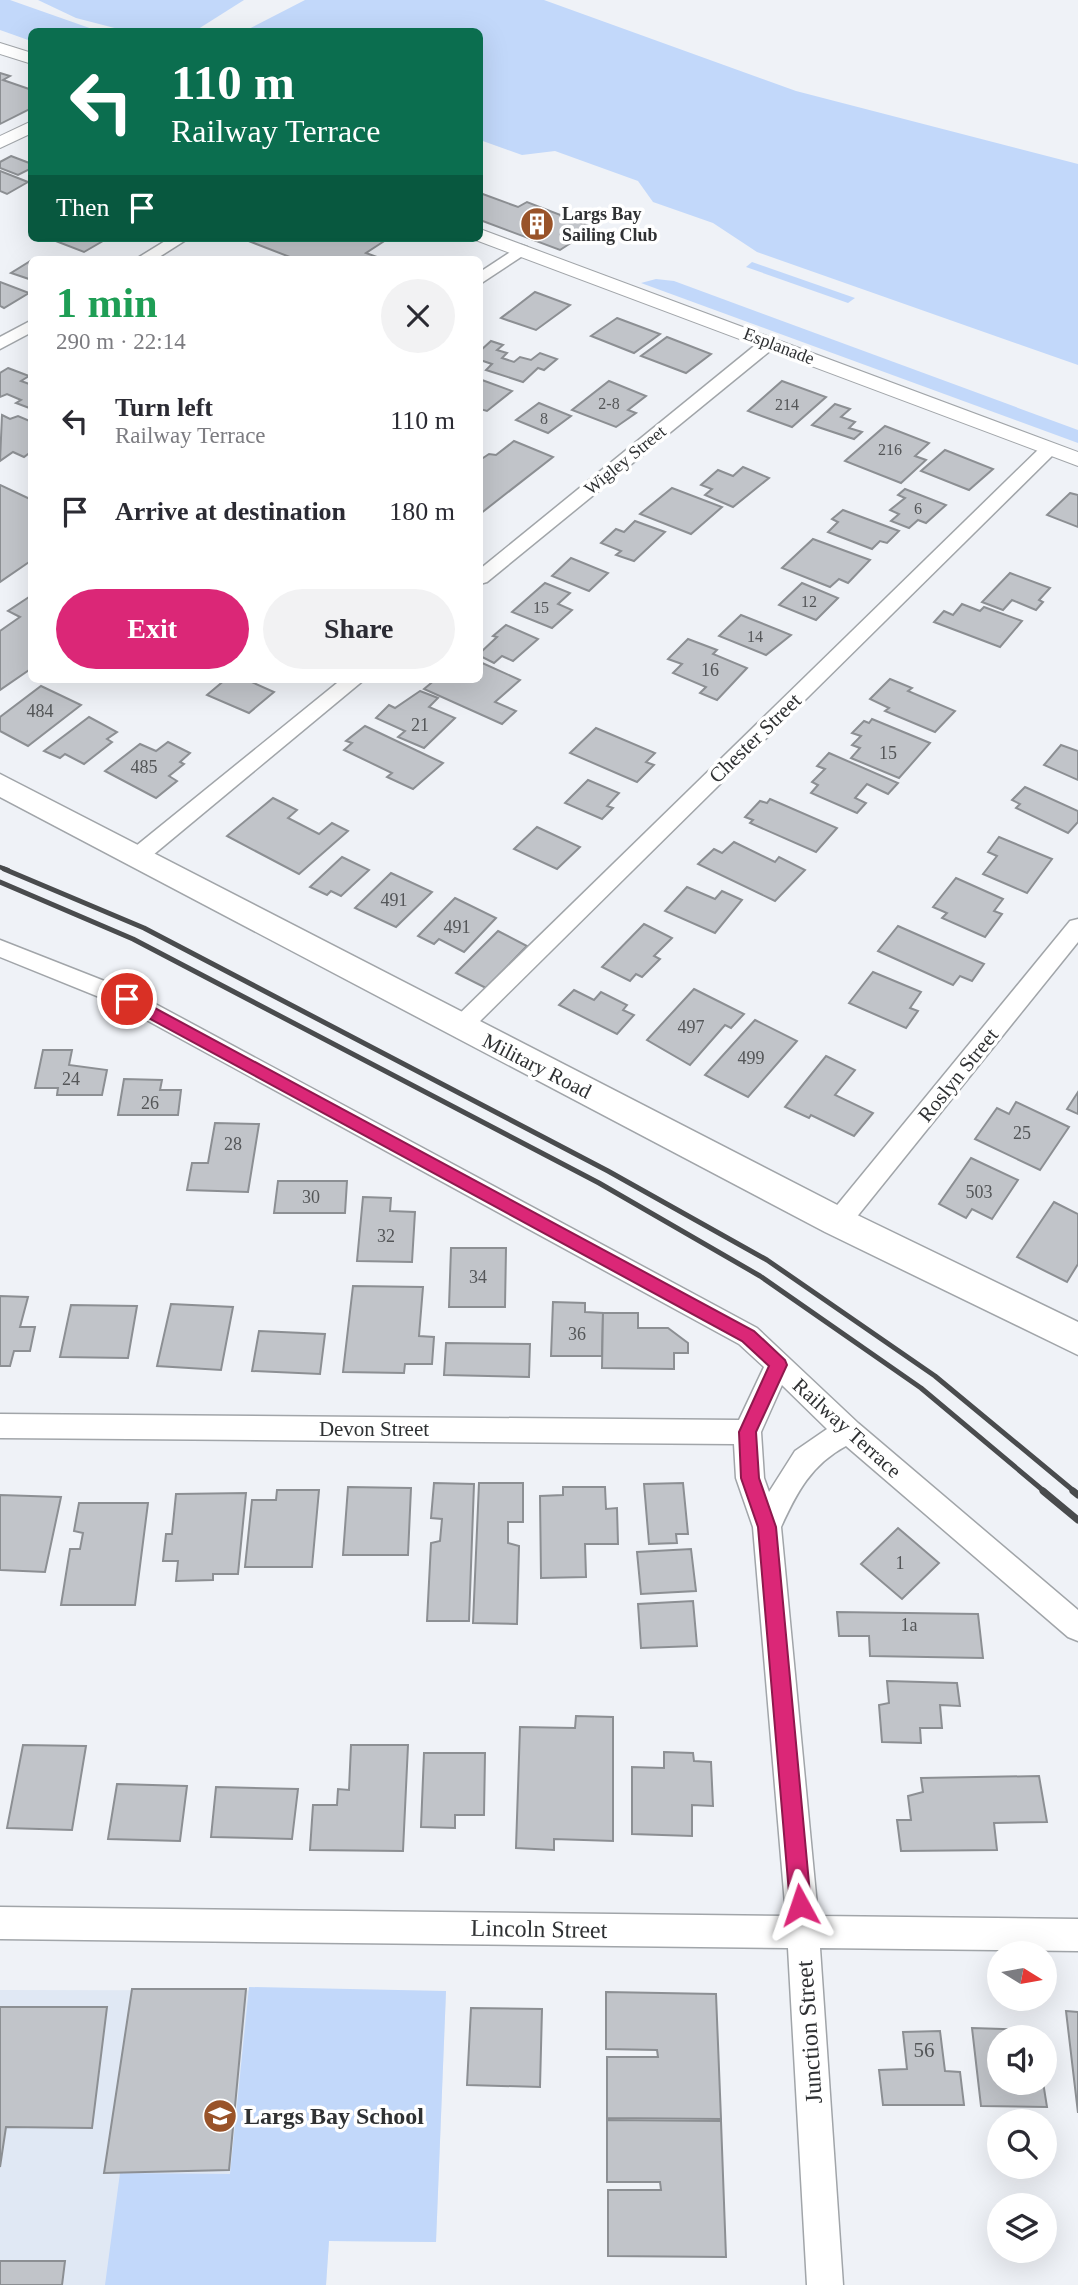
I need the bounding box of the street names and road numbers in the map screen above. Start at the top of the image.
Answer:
street label: Esplanade [741,323,817,369]
street label: Wigley Street [580,421,670,499]
street label: Chester Street [704,688,806,788]
street label: Roslyn Street [913,1023,1003,1127]
street label: Military Road [479,1028,596,1104]
street label: Railway Terrace [788,1373,906,1483]
street label: Devon Street [319,1417,429,1441]
street label: Lincoln Street [470,1915,608,1943]
street label: Junction Street [791,1959,827,2104]

